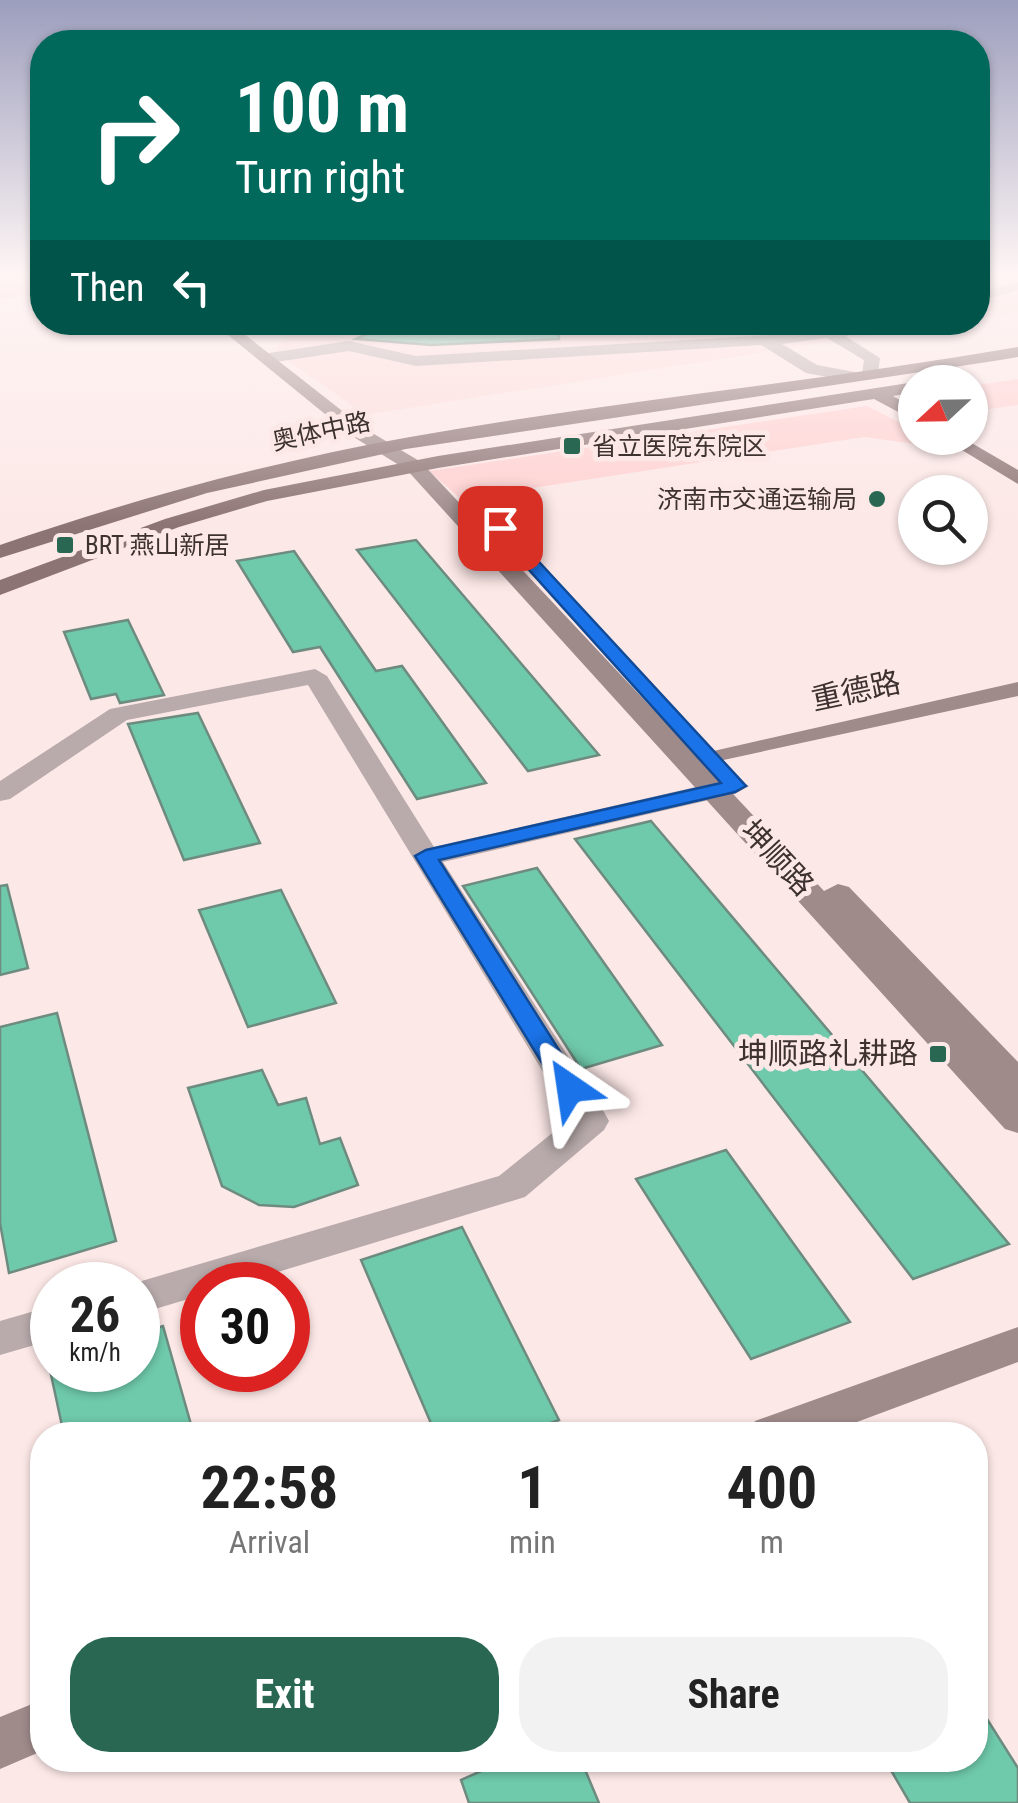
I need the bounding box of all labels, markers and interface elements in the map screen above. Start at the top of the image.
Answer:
text: 100 m [235,67,409,149]
icon: right [70,70,200,200]
text: Turn right [235,151,405,204]
icon: left [164,260,219,315]
text: Then [70,266,144,310]
north arrow [898,365,988,455]
map controls [898,365,988,565]
street label: 奥体中路 [269,407,373,456]
place label: 省立医院东院区 [592,432,767,461]
marker: 省立医院东院区 [561,435,583,457]
button: search [898,475,988,565]
place label: 济南市交通运输局 [657,485,857,514]
pin [458,486,543,571]
marker: 济南市交通运输局 [866,488,888,510]
icon: arrive [473,501,528,556]
place label: BRT 燕山新居 [85,531,229,560]
marker: BRT 燕山新居 [54,534,76,556]
street label: 重德路 [808,664,904,717]
street label: 坤顺路 [734,813,821,903]
position arrow [518,1036,622,1140]
place label: 坤顺路礼耕路 [738,1036,918,1071]
marker: 坤顺路礼耕路 [927,1043,949,1065]
speed limit sign: 30 [180,1262,310,1392]
text: 26 [70,1286,120,1344]
text: km/h [69,1338,121,1367]
text: 22:58 [201,1452,338,1523]
text: 1 [517,1452,548,1523]
text: 400 [726,1452,817,1523]
text: Arrival [229,1523,310,1561]
text: min [509,1523,556,1561]
text: m [760,1523,784,1561]
button: Exit [70,1637,499,1752]
button: Share [519,1637,948,1752]

